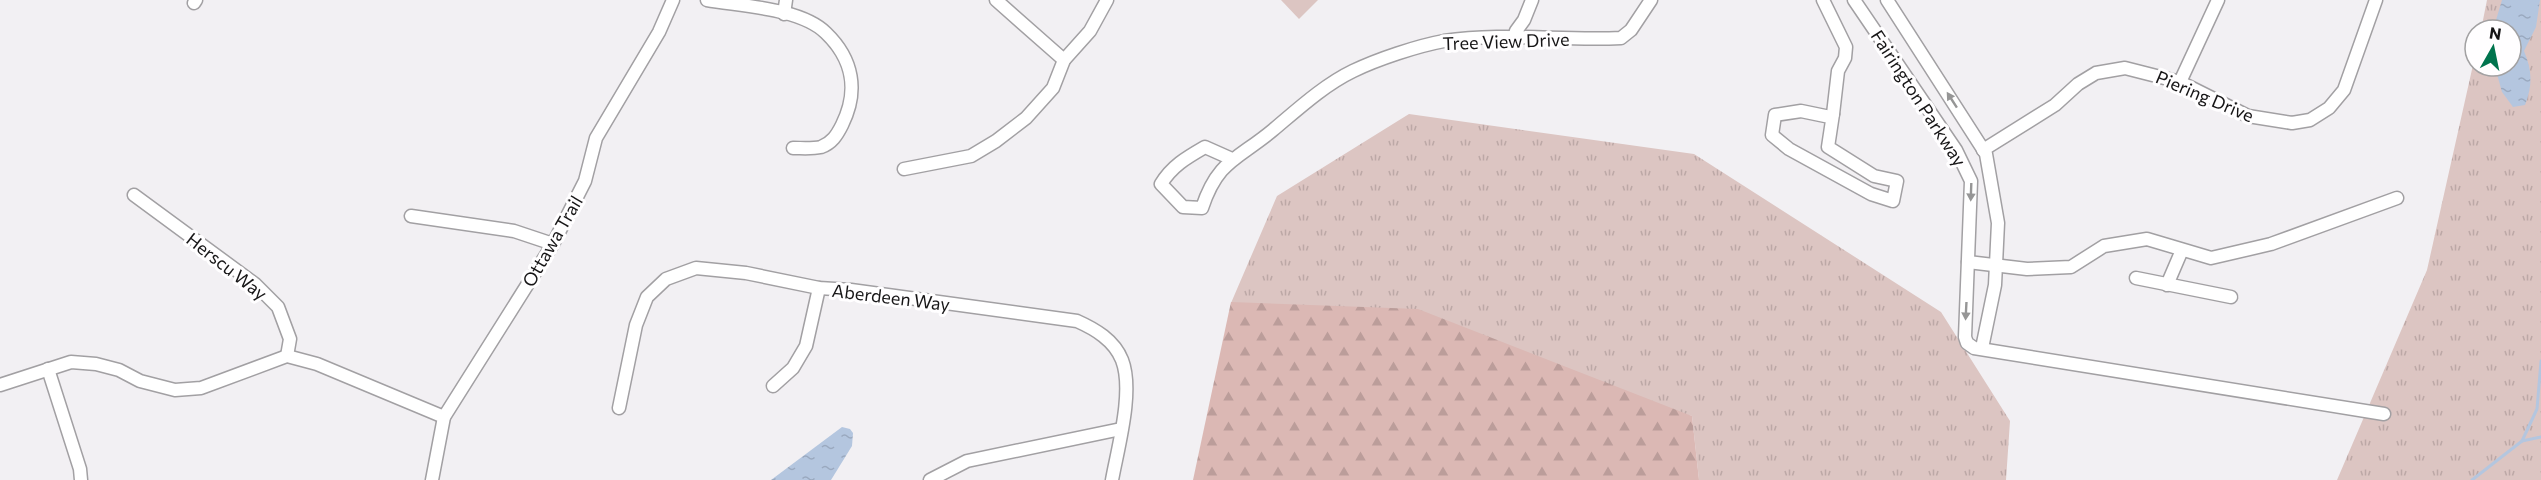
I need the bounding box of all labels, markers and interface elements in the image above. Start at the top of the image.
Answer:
north arrow [2463,18,2523,78]
text: N [2488,22,2503,43]
street label: Fairington Parkway [1867,26,1971,170]
street label: Tree View Drive [1442,28,1570,54]
street label: Piering Drive [2153,66,2257,126]
one-way arrow [1946,92,1957,109]
one-way arrow [1966,182,1975,201]
street label: Ottawa Trail [517,192,587,290]
street label: Herscu Way [182,228,272,304]
street label: Aberdeen Way [831,279,951,315]
one-way arrow [1961,302,1970,321]

